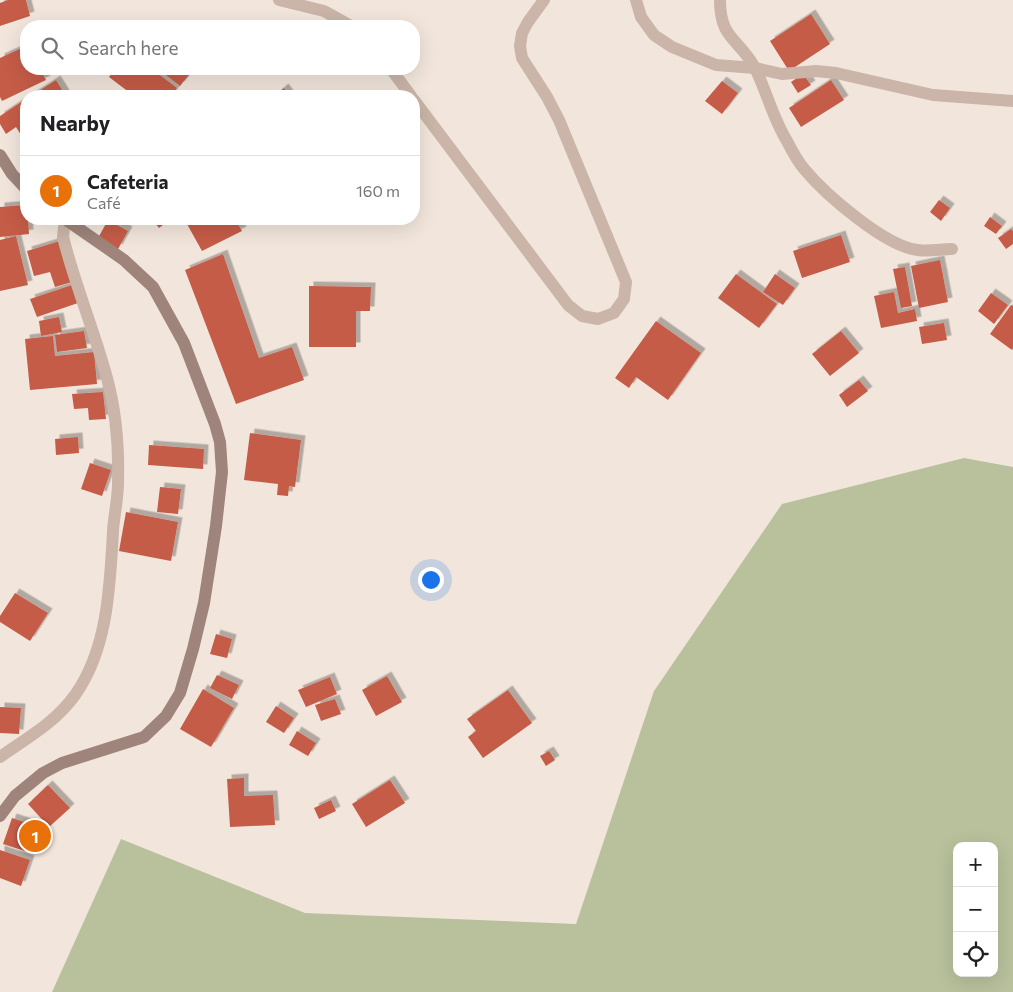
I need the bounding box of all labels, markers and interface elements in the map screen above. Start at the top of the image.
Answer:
search box [20,20,420,75]
icon: search [38,34,66,62]
text: Search here [78,36,178,59]
text: Nearby [40,110,110,135]
text: Cafeteria [87,170,168,193]
text: 1 [52,181,60,200]
text: 160 m [356,181,400,200]
text: Café [87,193,121,212]
your location [418,567,444,593]
pin: 1 [19,817,51,855]
map controls [953,842,998,977]
button: + [953,842,998,887]
button: − [953,887,998,932]
button: locate [953,932,998,977]

